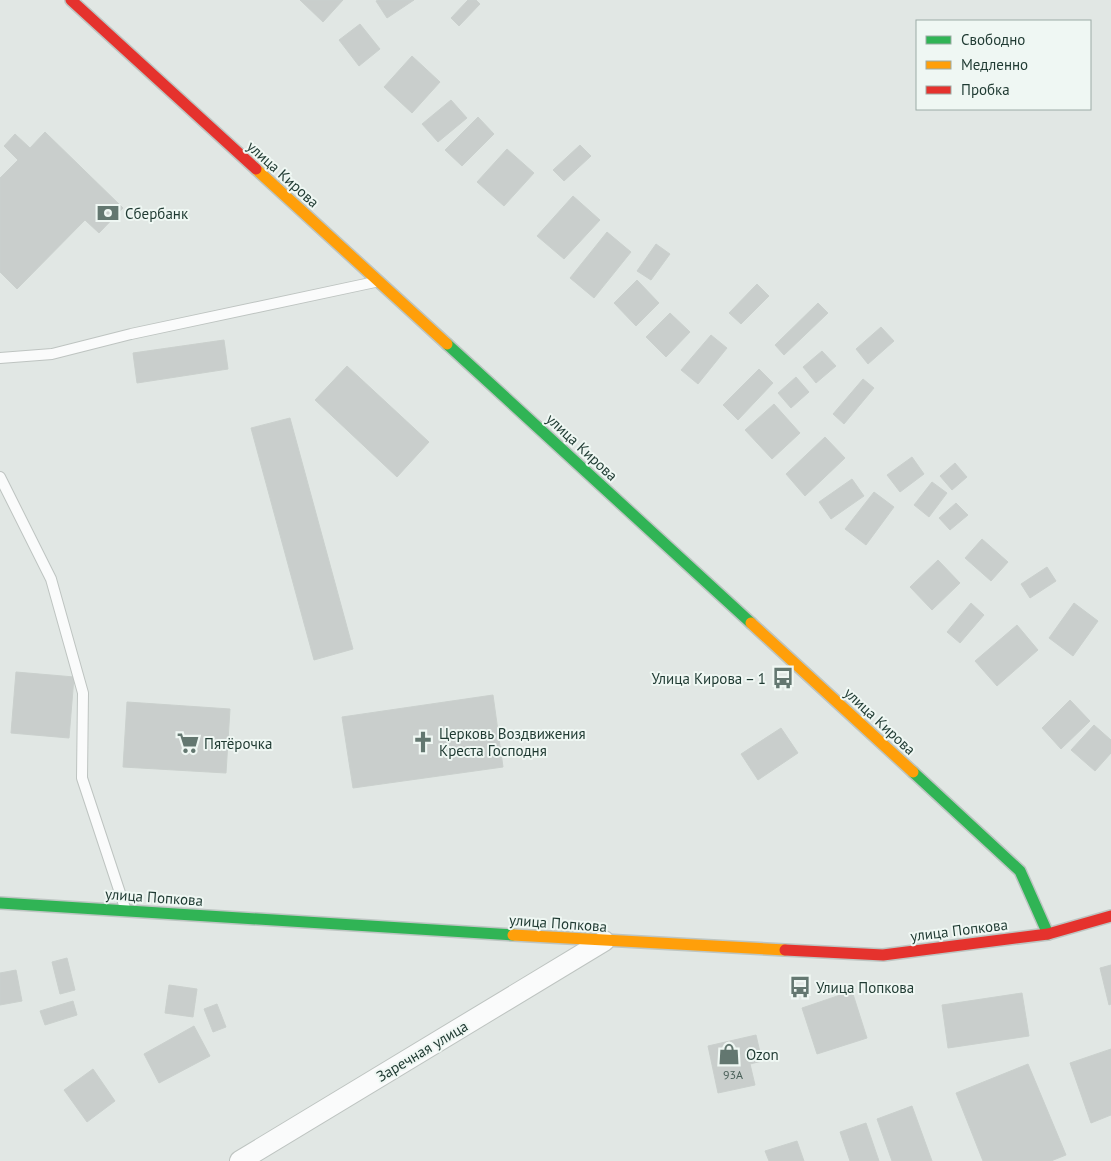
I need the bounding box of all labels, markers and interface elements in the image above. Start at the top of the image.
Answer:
legend [916,20,1091,110]
text: Свободно [961,30,1025,49]
text: Медленно [961,55,1028,74]
text: Пробка [961,80,1010,99]
street label: улица Кирова [243,137,323,211]
bank icon: Сбербанк [95,200,121,226]
place label: Сбербанк [125,204,189,223]
street label: улица Кирова [542,409,622,485]
bus stop icon: Улица Кирова – 1 [770,665,796,691]
place label: Улица Кирова – 1 [652,669,766,688]
street label: улица Кирова [840,683,920,759]
place label: Церковь Воздвижения Креста Господня [439,724,586,760]
church icon: Церковь Воздвижения Креста Господня [410,729,436,755]
supermarket icon: Пятёрочка [175,730,201,756]
place label: Пятёрочка [204,734,272,753]
street label: улица Попкова [104,884,204,910]
street label: улица Попкова [508,910,608,936]
street label: улица Попкова [909,915,1009,945]
bus stop icon: Улица Попкова [787,974,813,1000]
place label: Улица Попкова [816,978,914,997]
street label: Заречная улица [373,1016,471,1086]
shop icon: Ozon [716,1041,742,1067]
place label: Ozon [746,1045,779,1064]
house number: 93А [723,1067,743,1082]

